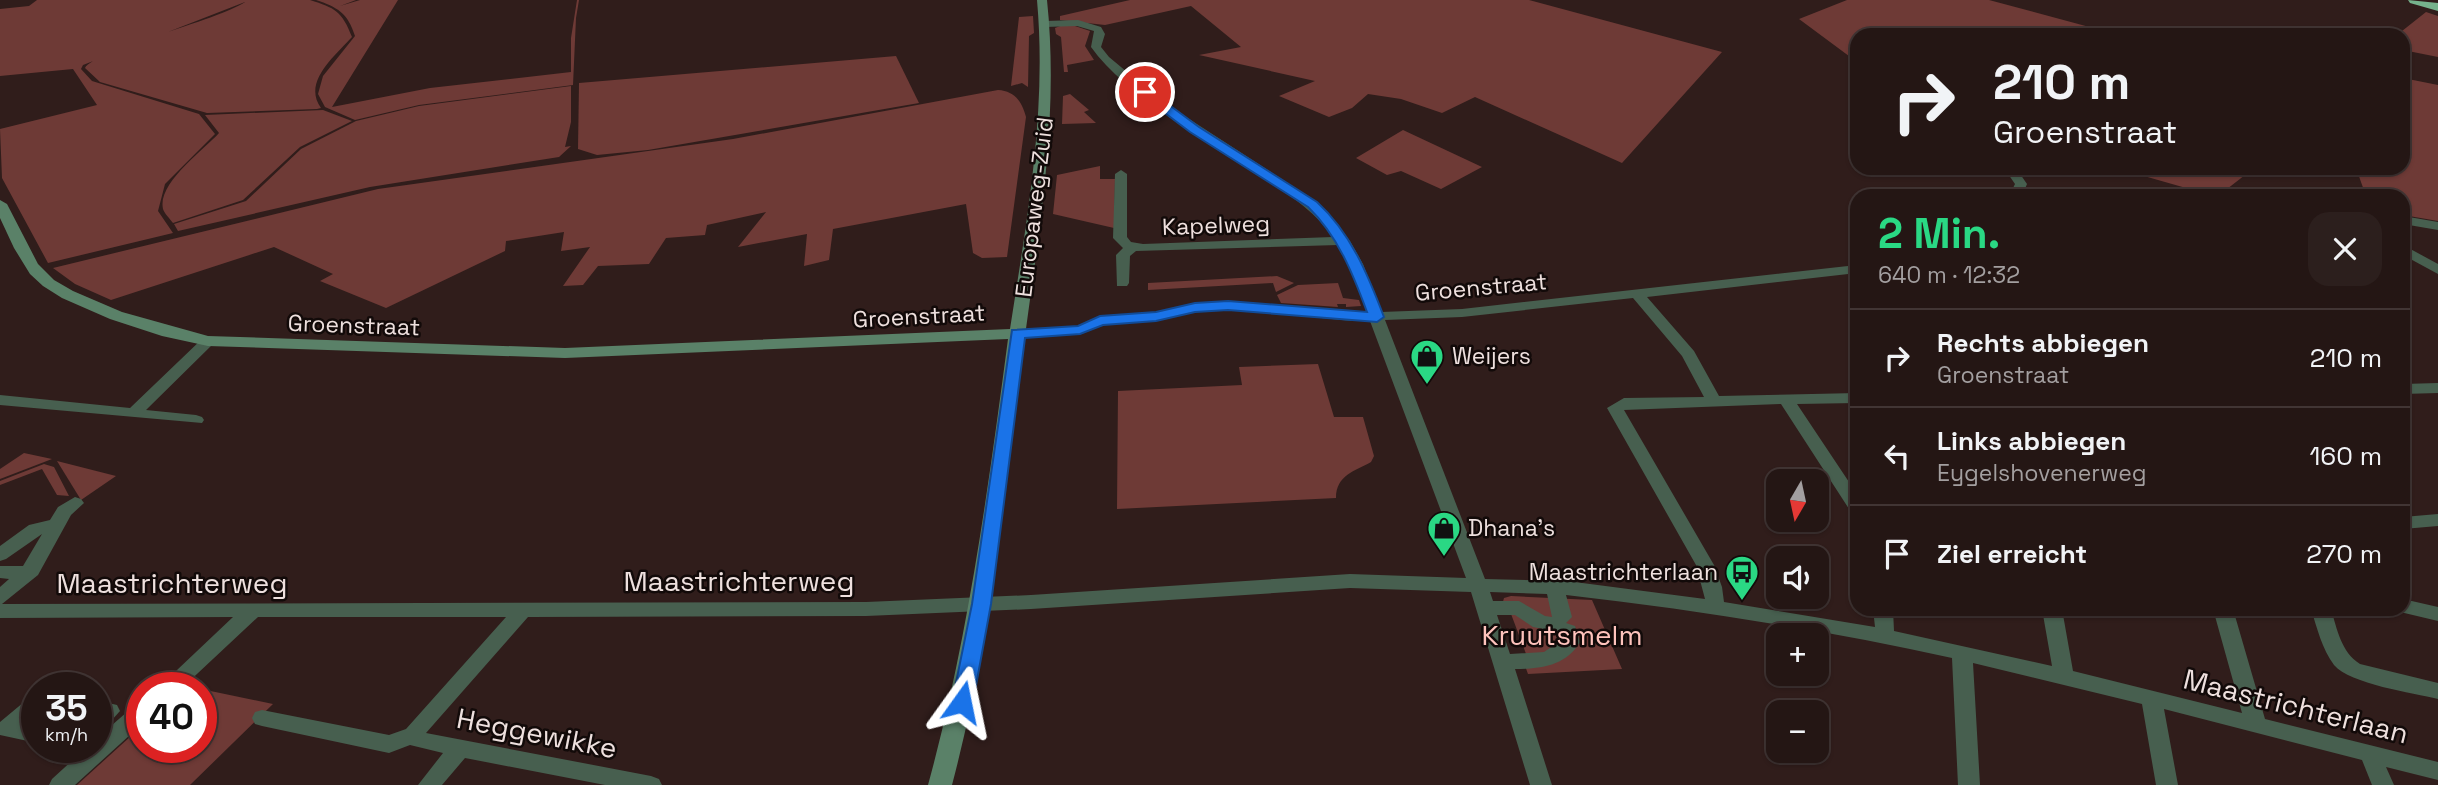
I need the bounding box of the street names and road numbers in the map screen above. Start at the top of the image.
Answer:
street label: Europaweg-Zuid [1008,115,1060,299]
street label: Kapelweg [1162,208,1270,242]
street label: Groenstraat [1414,266,1548,308]
street label: Groenstraat [852,298,986,334]
street label: Groenstraat [287,308,421,342]
street label: Maastrichterweg [624,563,854,599]
street label: Maastrichterweg [57,565,287,601]
street label: Maastrichterlaan [2180,661,2412,751]
street label: Heggewikke [454,700,620,766]

